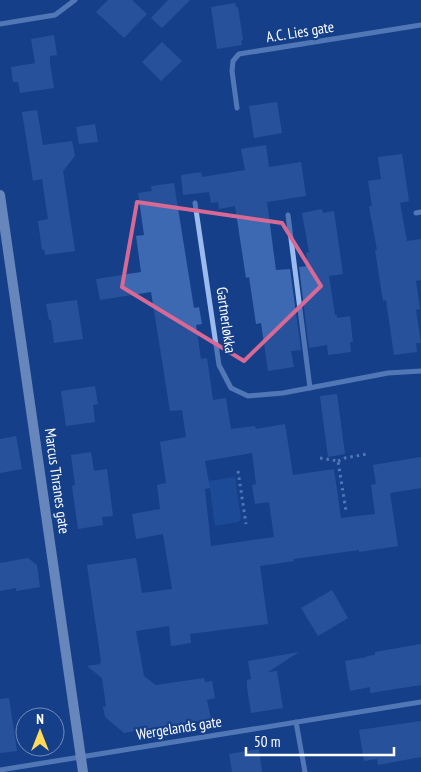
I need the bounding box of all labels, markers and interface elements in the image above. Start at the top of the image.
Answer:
street label: A.C. Lies gate [265,17,335,46]
street label: Gartnerløkka [212,286,241,354]
street label: Marcus Thranes gate [41,427,74,535]
north arrow [15,707,65,757]
text: N [36,710,44,728]
street label: Wergelands gate [135,711,223,744]
scale bar [246,724,394,756]
text: 50 m [254,732,280,751]

